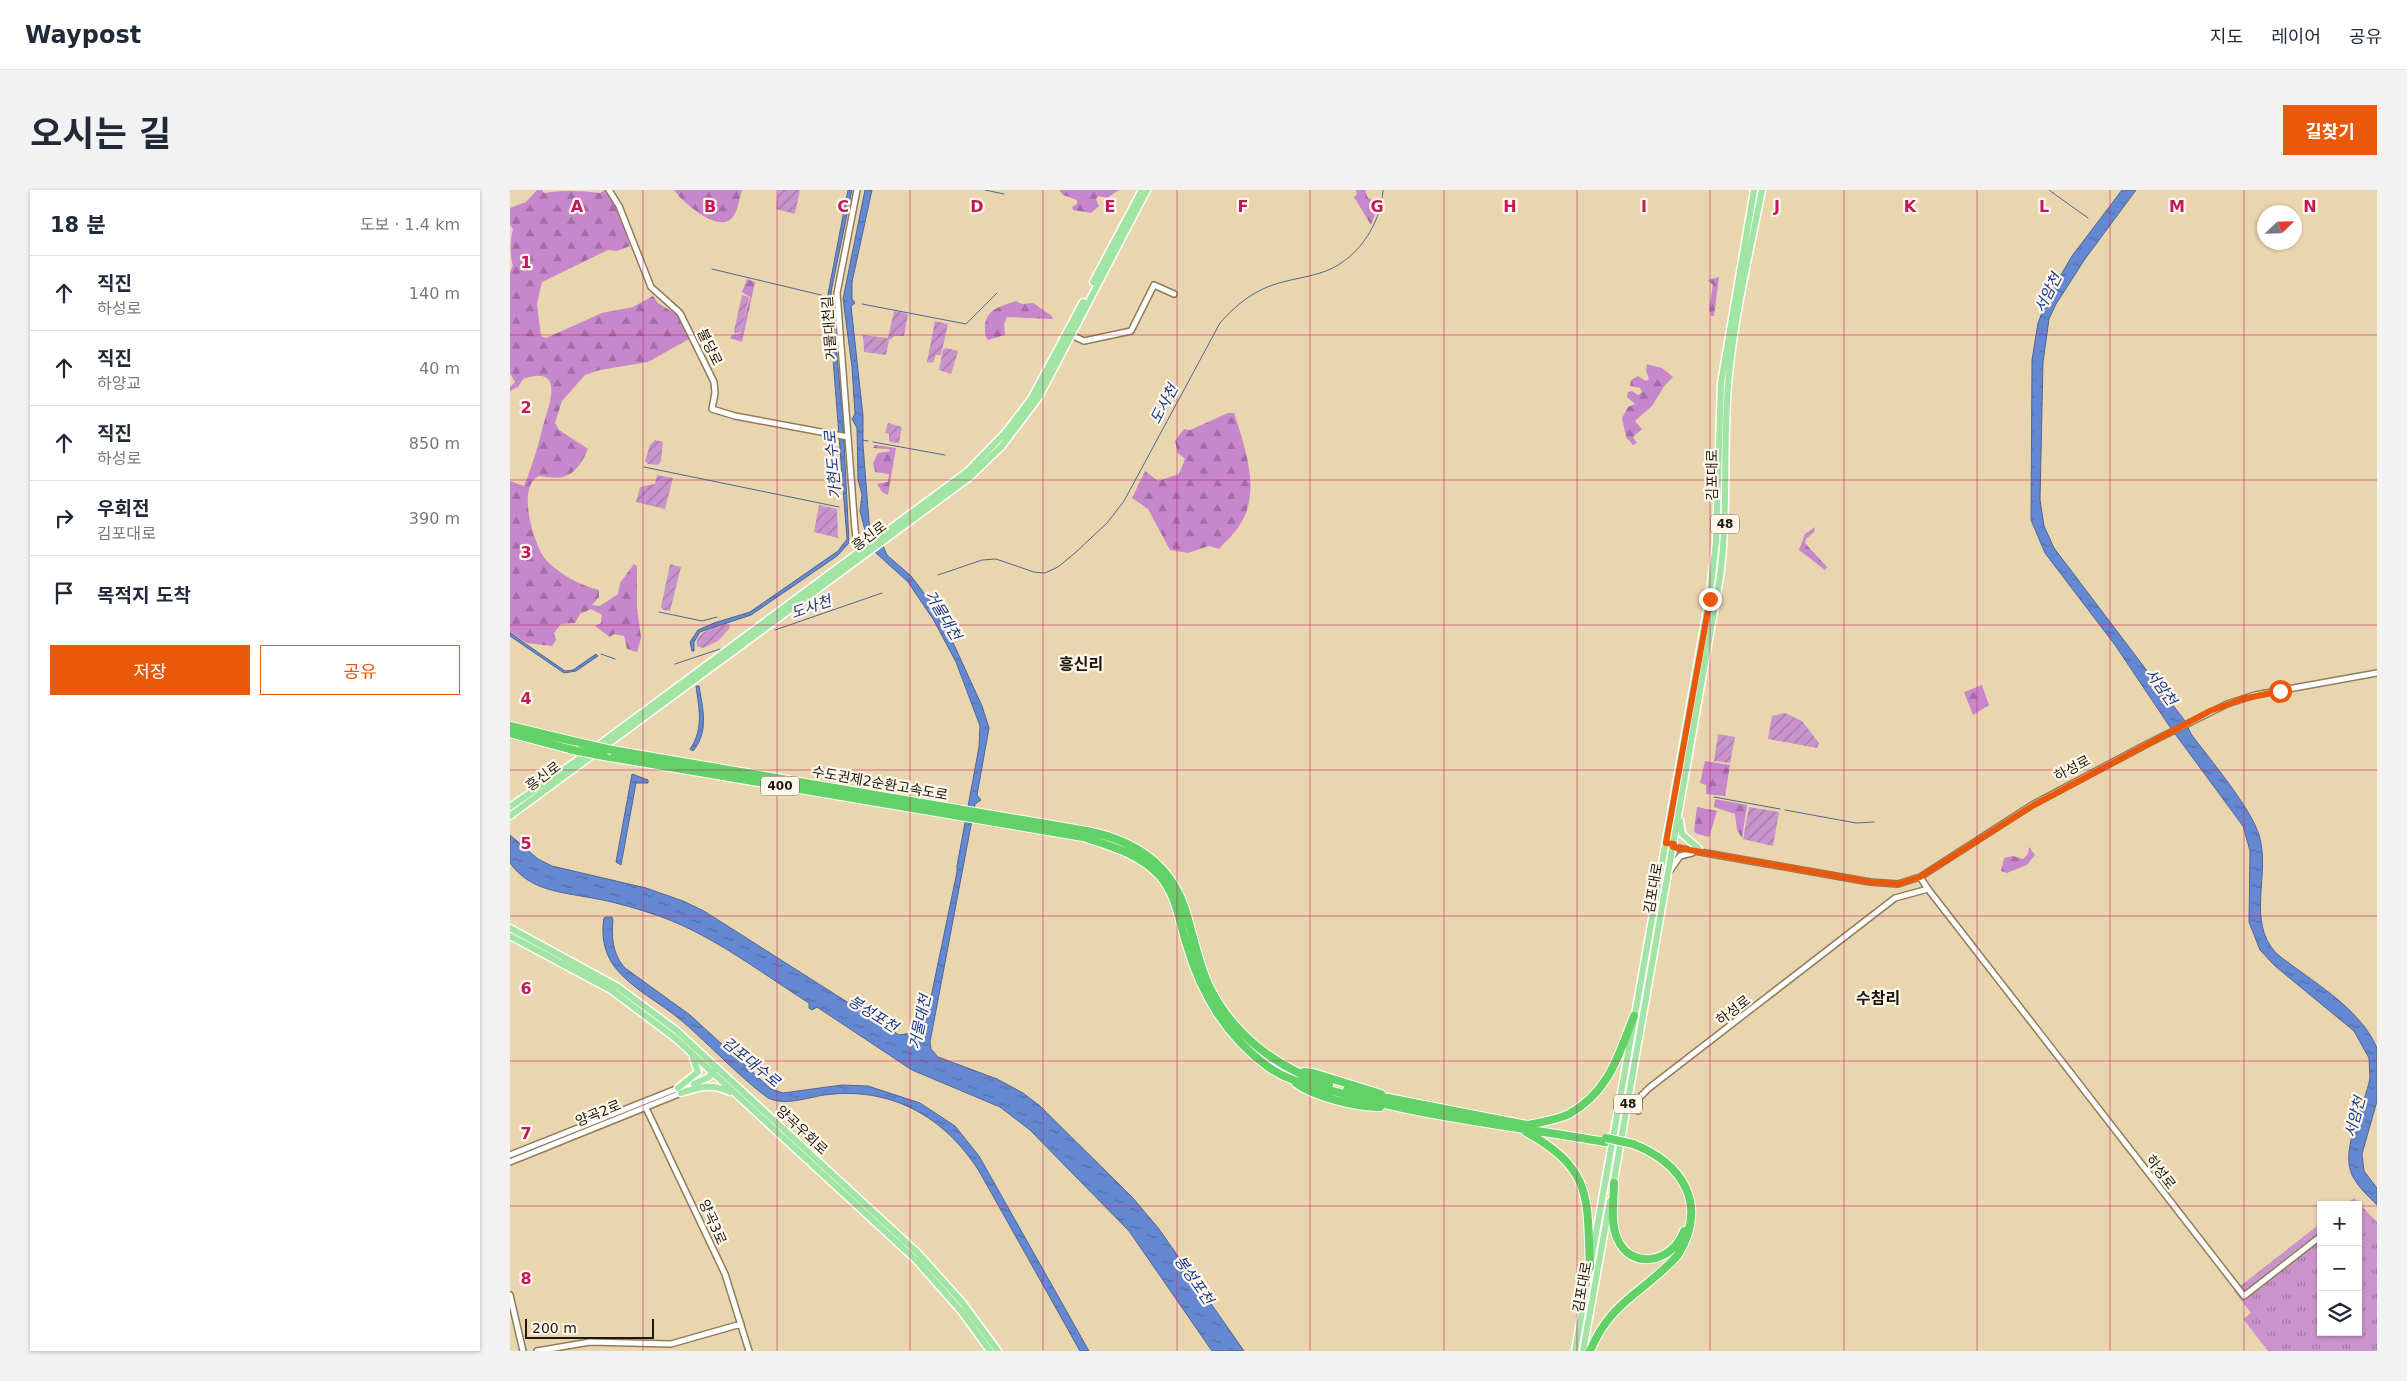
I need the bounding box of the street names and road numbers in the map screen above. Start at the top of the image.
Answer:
street label: 거물대천길 [819,295,839,361]
street label: 불당로 [694,326,726,368]
street label: 김포대로 [1704,449,1720,501]
road number: 48 [1711,514,1739,534]
street label: 흥신로 [849,518,889,554]
street label: 하성로 [2051,752,2093,784]
street label: 흥신로 [523,758,563,794]
street label: 수도권제2순환고속도로 [811,763,949,803]
road number: 400 [761,776,799,796]
street label: 김포대로 [1641,861,1665,915]
street label: 하성로 [1713,992,1753,1028]
road number: 48 [1614,1094,1642,1114]
street label: 양곡2로 [573,1097,623,1129]
street label: 양곡우회로 [773,1102,831,1158]
street label: 하성로 [2143,1152,2179,1192]
street label: 양곡3로 [696,1197,730,1247]
street label: 김포대로 [1570,1260,1594,1314]

